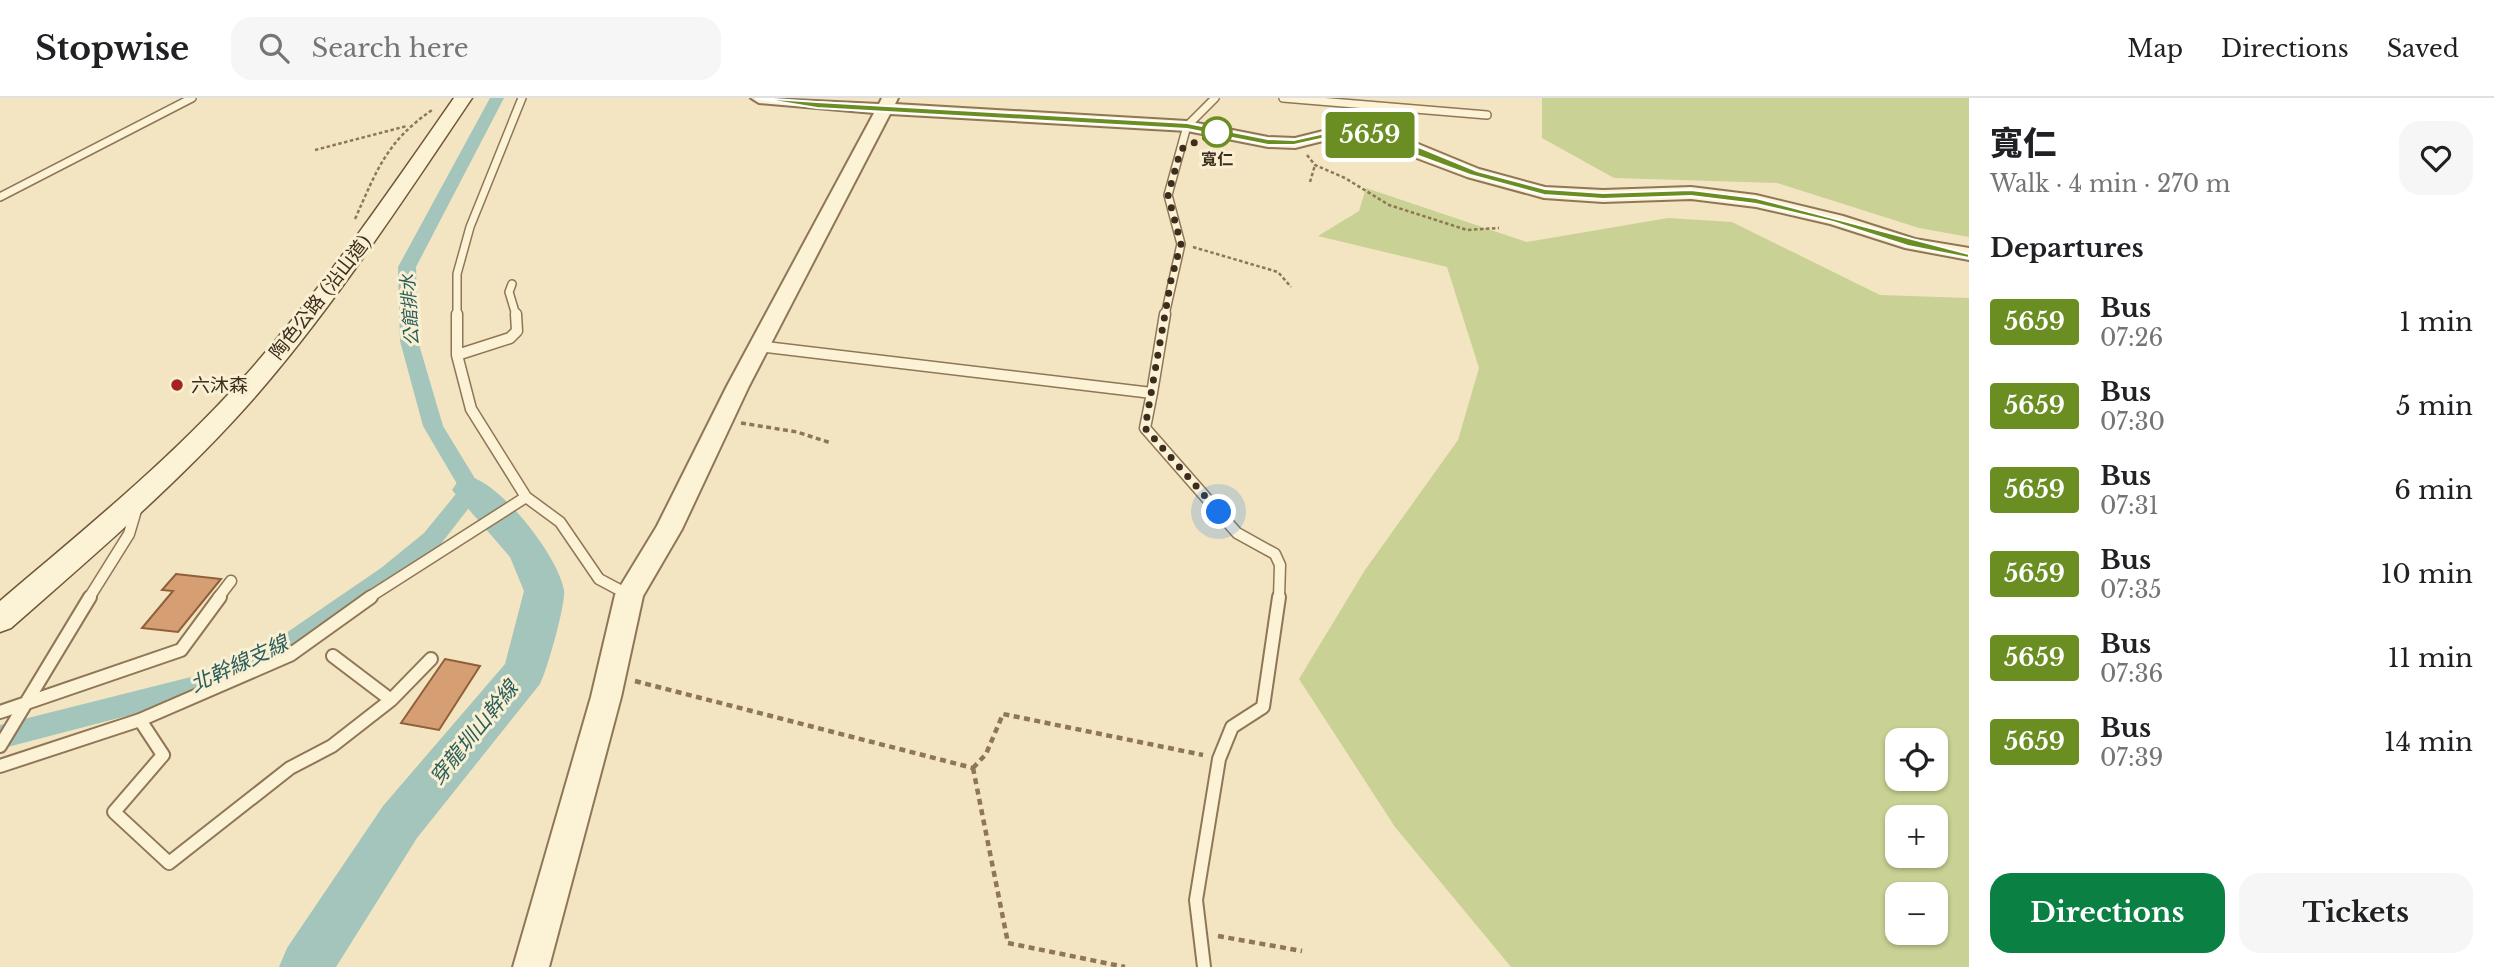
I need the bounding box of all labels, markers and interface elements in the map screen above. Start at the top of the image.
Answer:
search box [231,17,721,80]
text: Stopwise [35,28,189,69]
icon: search [255,29,293,67]
text: Search here [311,32,469,64]
text: Map [2127,34,2183,63]
text: Directions [2221,34,2349,63]
text: Saved [2387,34,2459,63]
line badge: 5659 [1321,112,1419,158]
marker: 寬仁 [1202,117,1232,147]
text: 5659 [1340,120,1400,149]
button: heart [2399,121,2473,195]
text: 寬仁 [1990,123,2056,164]
place label: 寬仁 [1201,149,1233,169]
text: Walk · 4 min · 270 m [1990,170,2230,198]
street label: 陶色公路 (沿山道) [265,231,376,364]
text: Departures [1990,232,2144,264]
water label: 公館排水 [396,272,423,347]
text: Bus [2100,292,2151,324]
text: 1 min [2399,306,2473,338]
text: 5659 [2004,307,2065,336]
text: 07:26 [2100,324,2163,352]
place label: 六沐森 [191,374,248,397]
text: Bus [2100,376,2151,408]
marker: 六沐森 [169,377,185,393]
text: 5 min [2396,390,2473,422]
text: 5659 [2004,391,2065,420]
text: 07:30 [2100,408,2165,436]
text: Bus [2100,460,2151,492]
text: 6 min [2394,474,2473,506]
text: 5659 [2004,475,2065,504]
text: 07:31 [2100,492,2159,520]
your location [1201,494,1236,529]
text: Bus [2100,544,2151,576]
text: 10 min [2381,558,2473,590]
text: 5659 [2004,559,2065,588]
text: 07:35 [2100,576,2162,604]
text: Bus [2100,628,2151,660]
water label: 北幹線支線 [186,629,294,698]
text: 11 min [2388,642,2473,674]
text: 5659 [2004,643,2065,672]
text: 07:36 [2100,660,2163,688]
water label: 穿龍圳山幹線 [424,674,525,790]
text: Bus [2100,712,2151,744]
text: 14 min [2384,726,2473,758]
text: 5659 [2004,727,2065,756]
map controls [1885,728,1948,945]
button: locate [1885,728,1948,791]
text: 07:39 [2100,744,2163,772]
button: + [1885,805,1948,868]
button: Directions [1990,873,2225,953]
button: Tickets [2239,873,2473,953]
button: − [1885,882,1948,945]

